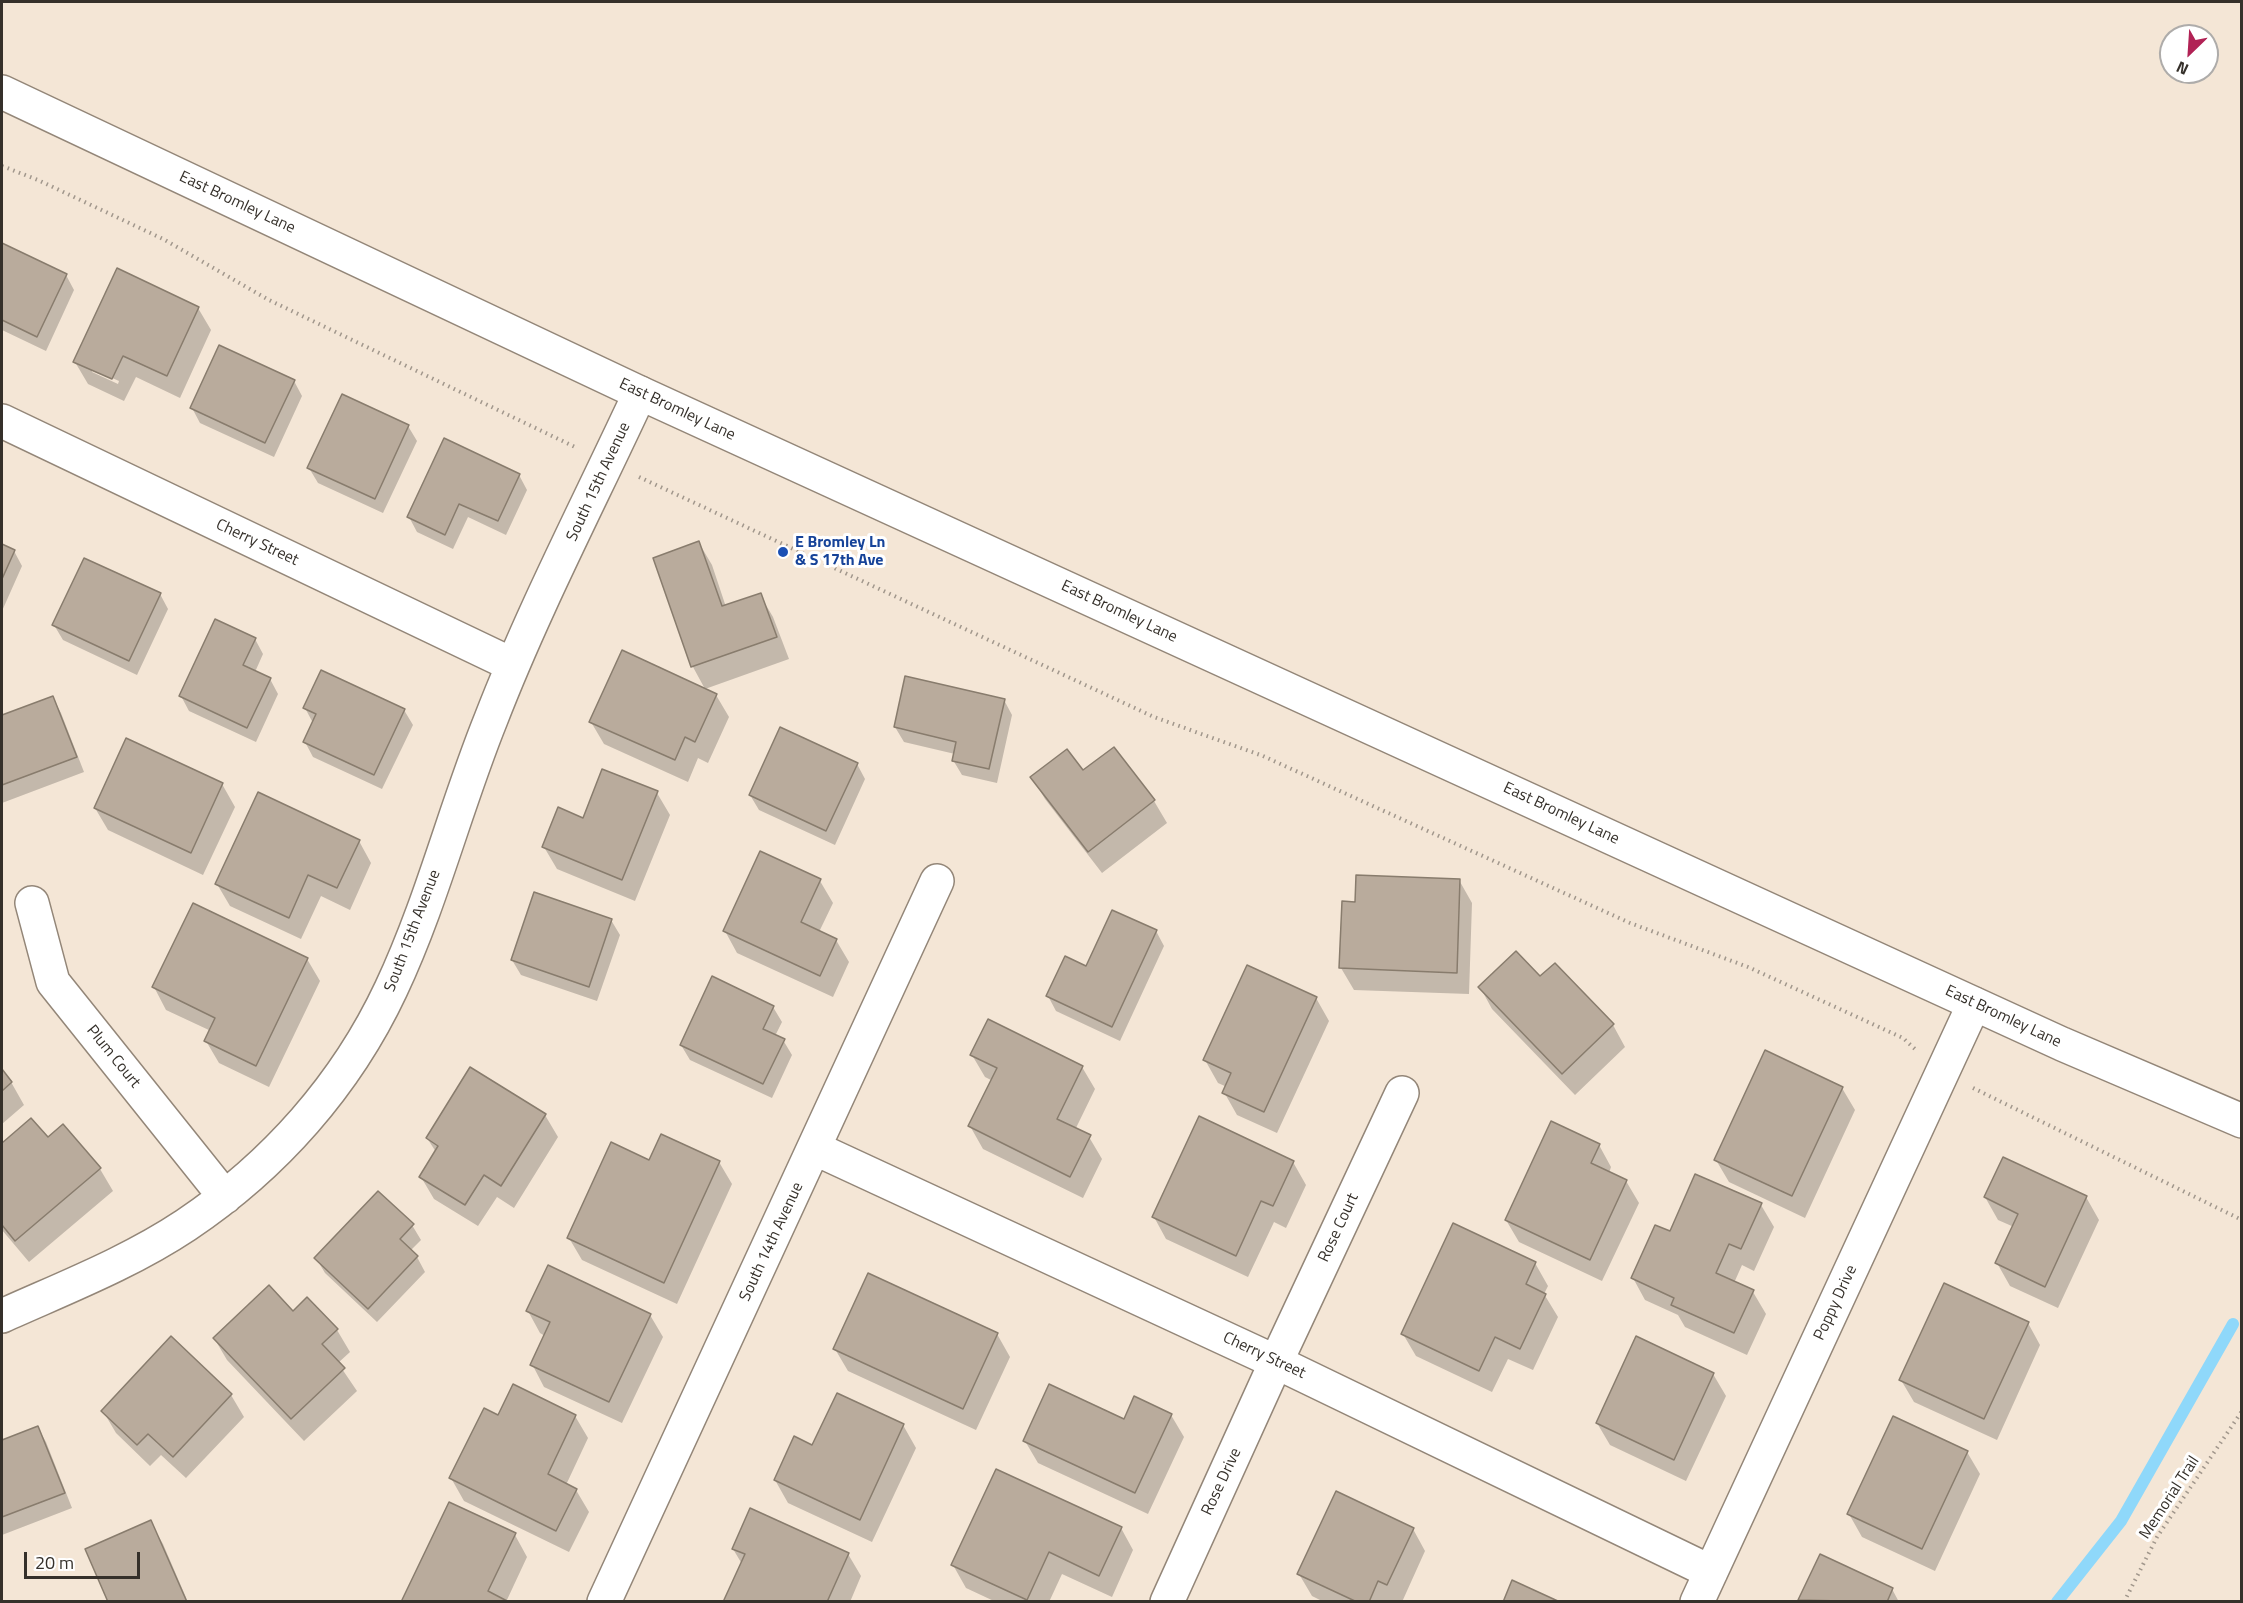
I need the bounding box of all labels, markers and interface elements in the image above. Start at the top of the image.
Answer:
north arrow [2159,24,2219,84]
text: N [2172,55,2192,82]
street label: East Bromley Lane [176,168,298,238]
street label: East Bromley Lane [616,375,738,445]
street label: South 15th Avenue [563,419,635,545]
street label: Cherry Street [213,516,301,570]
place label: E Bromley Ln & S 17th Ave [795,533,885,571]
marker: E Bromley Ln & S 17th Ave [776,545,790,559]
street label: East Bromley Lane [1058,577,1180,647]
street label: East Bromley Lane [1500,779,1622,849]
street label: South 15th Avenue [381,867,445,995]
street label: East Bromley Lane [1942,982,2064,1052]
street label: Plum Court [82,1022,144,1092]
street label: South 14th Avenue [736,1179,808,1305]
street label: Rose Court [1315,1190,1363,1266]
street label: Poppy Drive [1810,1262,1862,1344]
street label: Cherry Street [1220,1329,1308,1383]
street label: Rose Drive [1198,1445,1246,1519]
street label: Memorial Trail [2136,1453,2204,1543]
scale bar [27,1540,142,1578]
text: 20 m [35,1549,74,1576]

